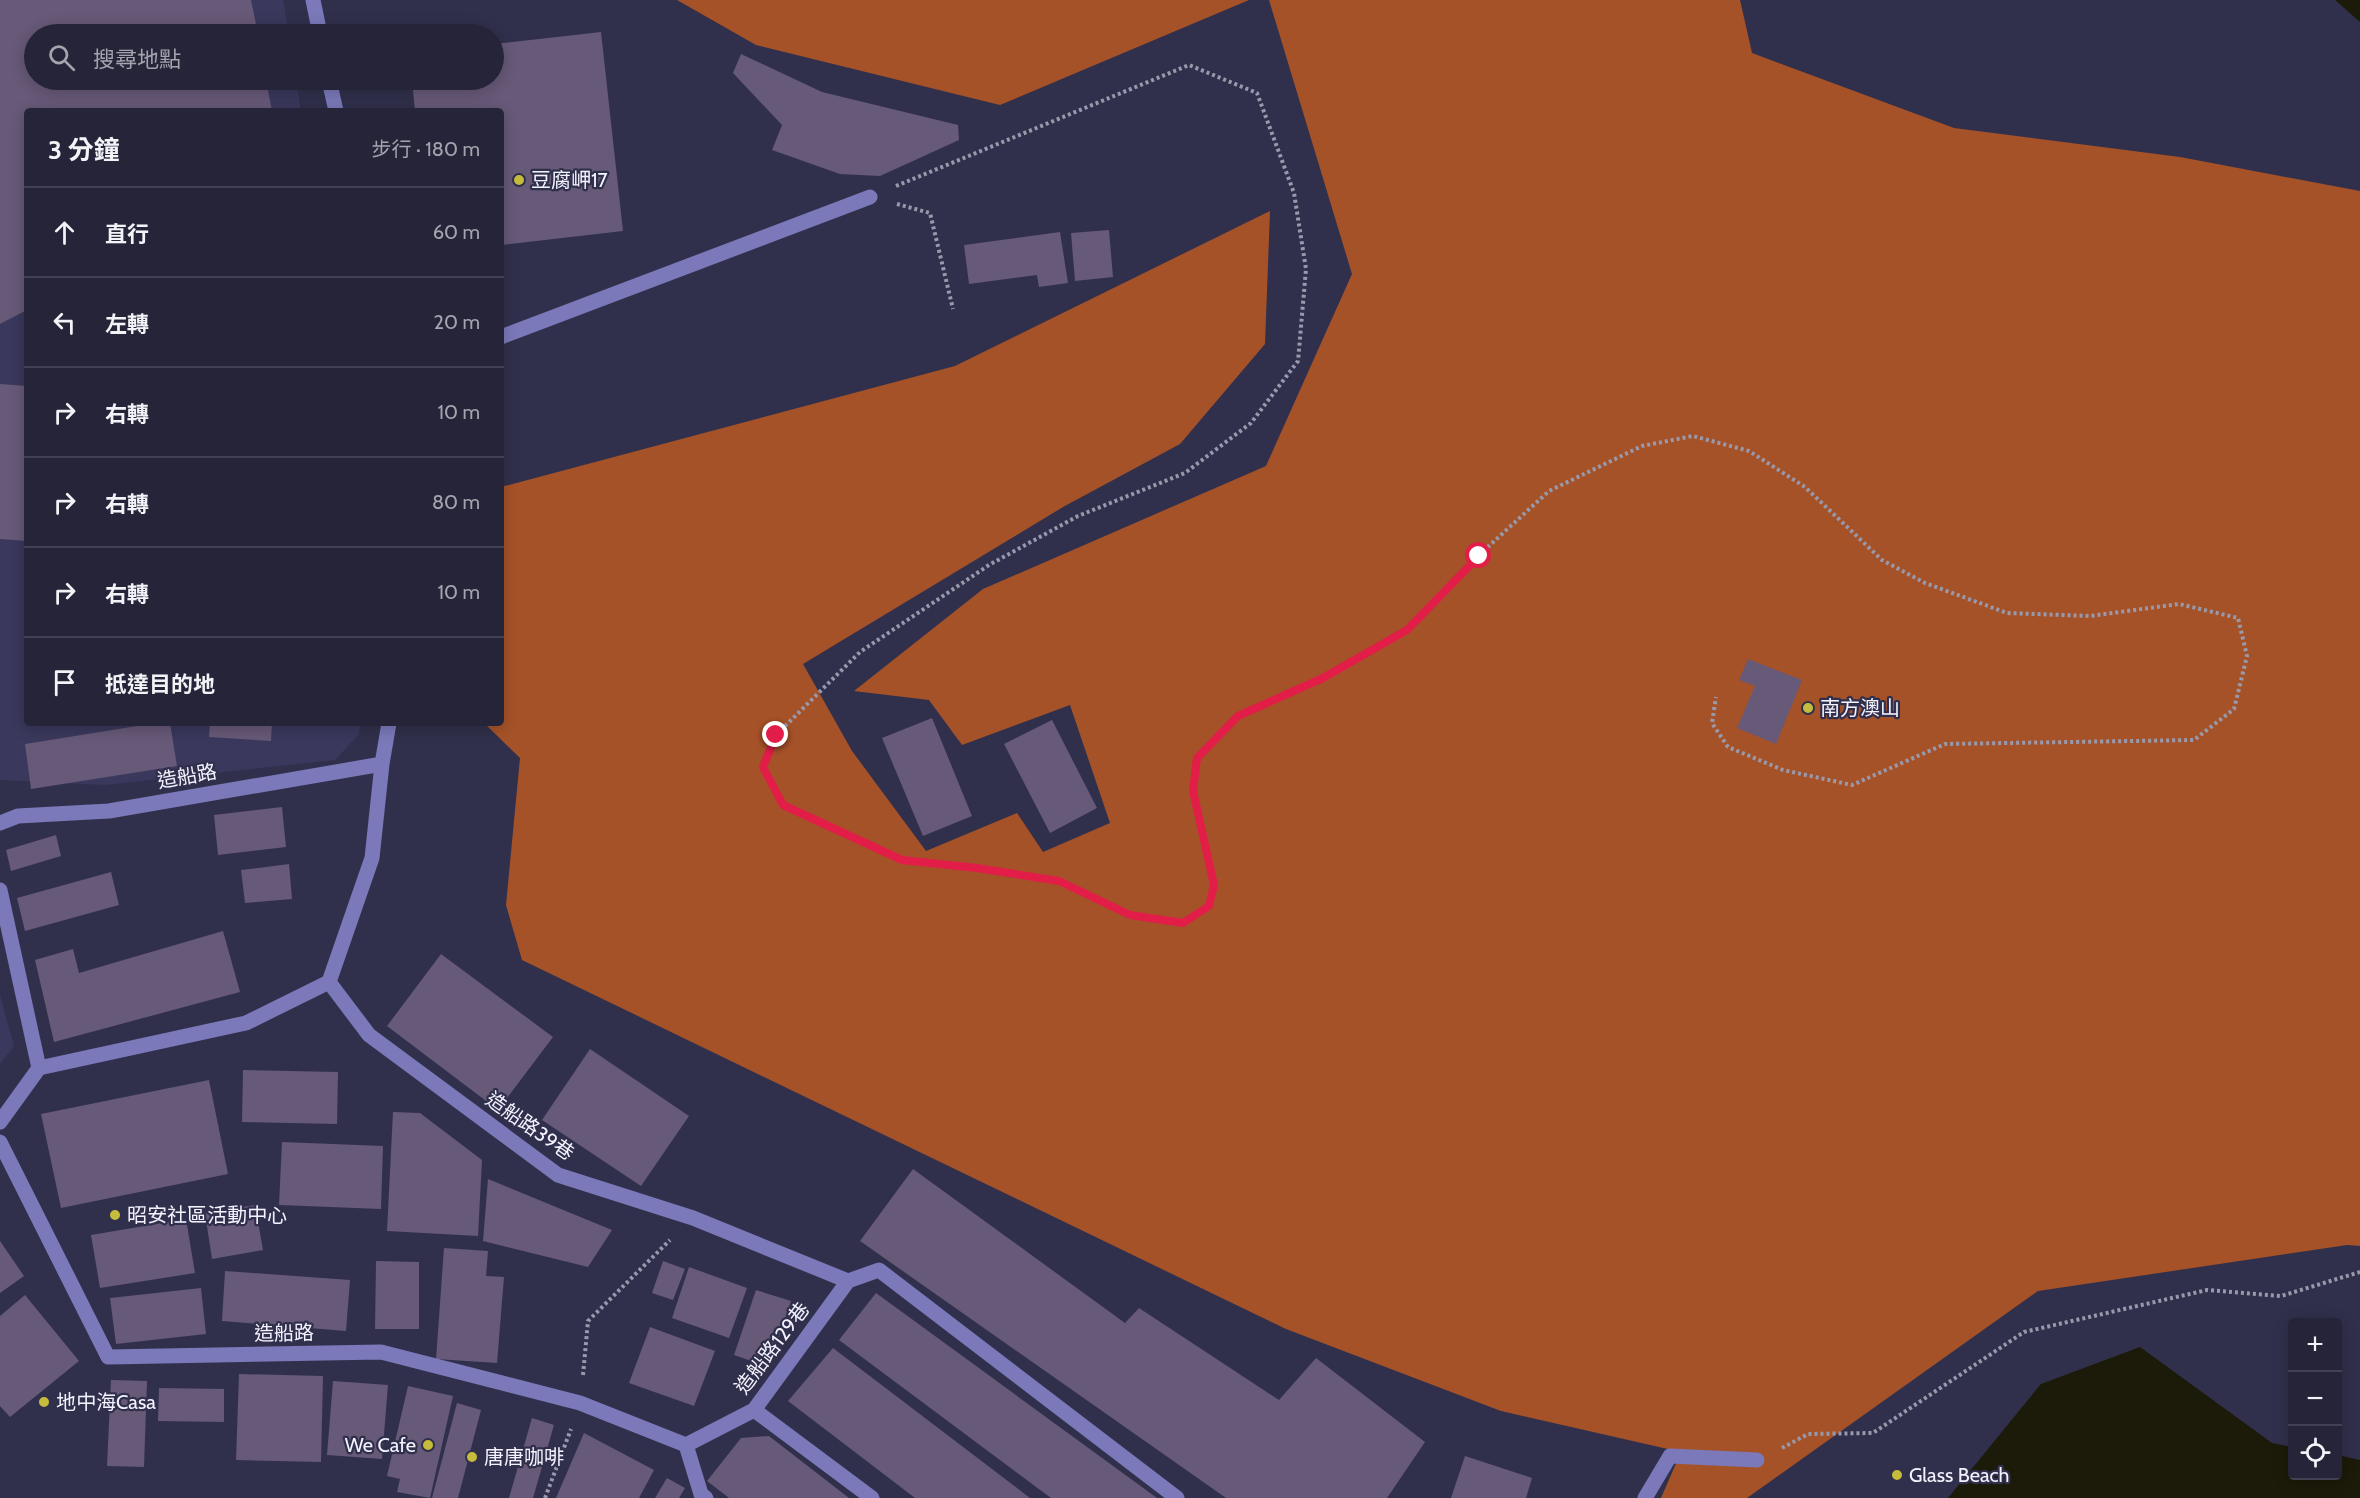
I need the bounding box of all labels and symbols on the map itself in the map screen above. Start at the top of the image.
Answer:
place label: 豆腐岬17 [531,168,608,192]
marker: 豆腐岬17 [512,173,526,187]
route start [1465,542,1491,568]
place label: 南方澳山 [1820,696,1900,720]
marker: 南方澳山 [1801,701,1815,715]
route end [762,721,788,747]
street label: 造船路 [155,759,219,793]
street label: 造船路39巷 [481,1087,579,1165]
place label: 昭安社區活動中心 [127,1203,287,1227]
marker: 昭安社區活動中心 [108,1208,122,1222]
street label: 造船路129巷 [730,1298,814,1398]
street label: 造船路 [254,1320,314,1346]
place label: 地中海Casa [56,1390,156,1414]
marker: 地中海Casa [37,1395,51,1409]
place label: We Cafe [345,1433,416,1457]
marker: We Cafe [421,1438,435,1452]
place label: 唐唐咖啡 [484,1445,564,1469]
marker: 唐唐咖啡 [465,1450,479,1464]
place label: Glass Beach [1909,1463,2009,1487]
marker: Glass Beach [1890,1468,1904,1482]

